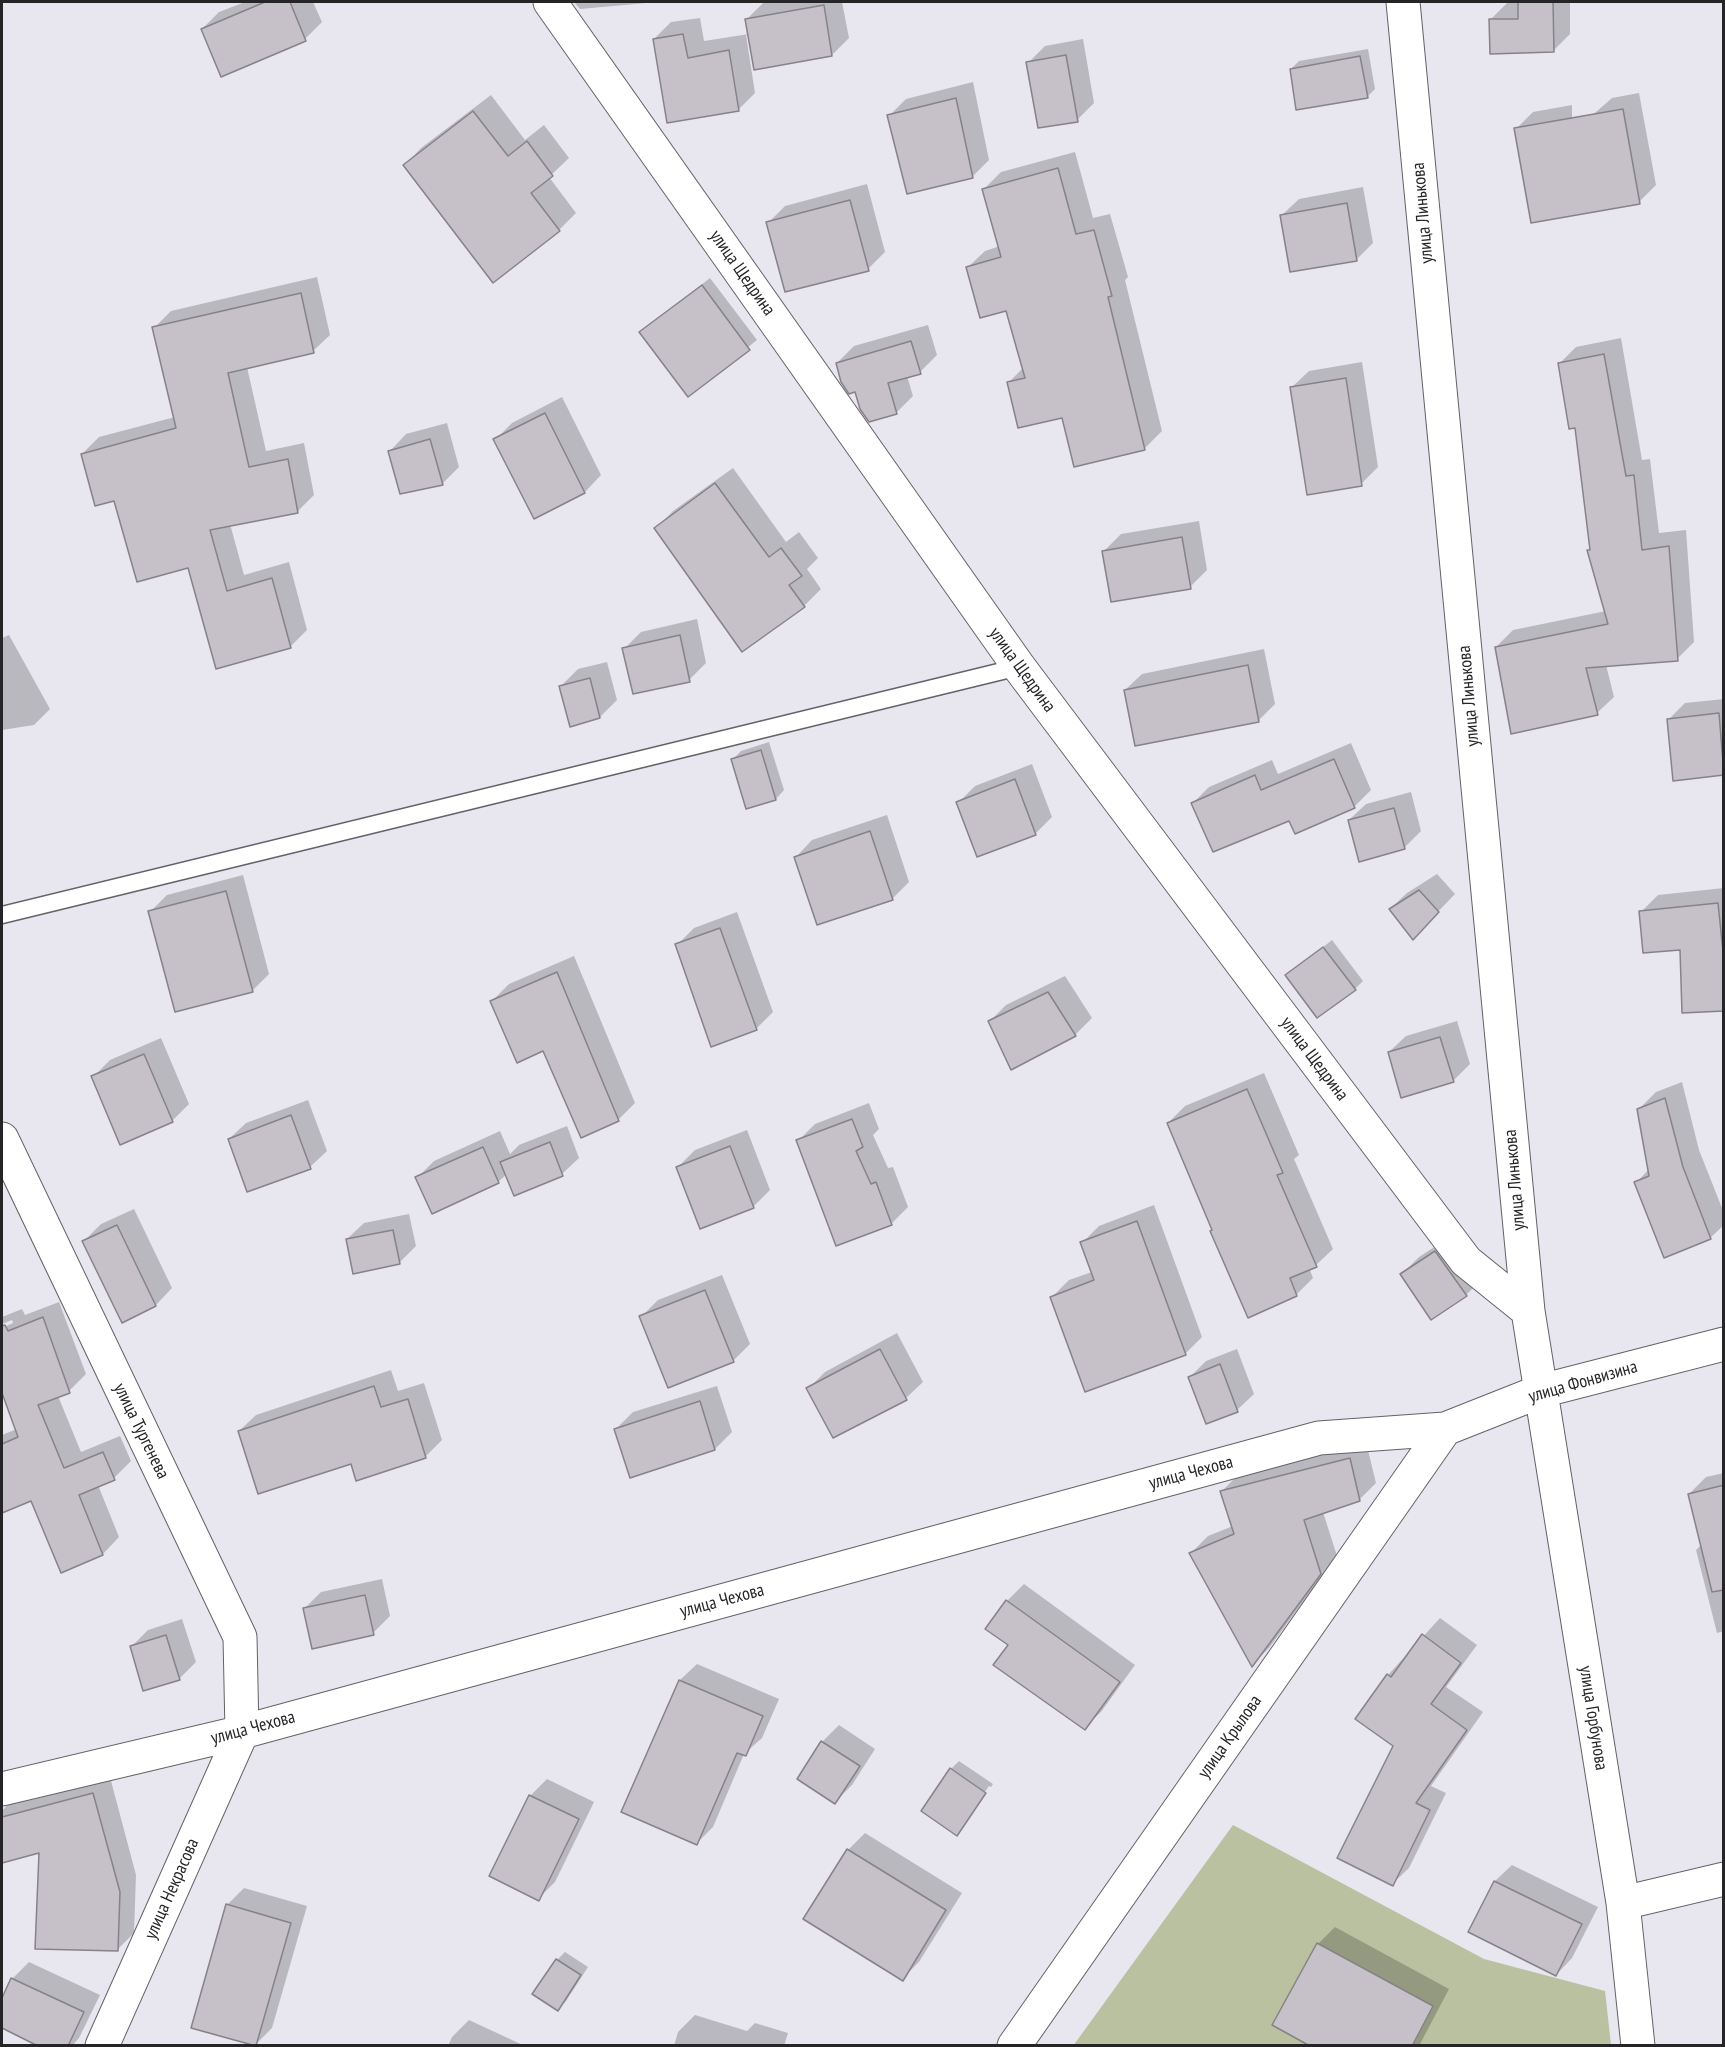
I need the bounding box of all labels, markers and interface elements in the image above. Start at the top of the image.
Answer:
street label: улица Линькова [1408,162,1438,264]
street label: улица Щедрина [705,226,779,320]
street label: улица Щедрина [984,623,1060,717]
street label: улица Линькова [1454,645,1484,747]
street label: улица Щедрина [1275,1013,1353,1105]
street label: улица Линькова [1500,1129,1530,1231]
street label: улица Фонвизина [1526,1356,1640,1408]
street label: улица Тургенева [109,1380,173,1482]
street label: улица Чехова [1147,1451,1235,1495]
street label: улица Чехова [678,1579,766,1623]
street label: улица Горбунова [1574,1664,1612,1772]
street label: улица Крылова [1193,1691,1267,1783]
street label: улица Чехова [209,1706,297,1750]
street label: улица Некрасова [140,1835,204,1943]

